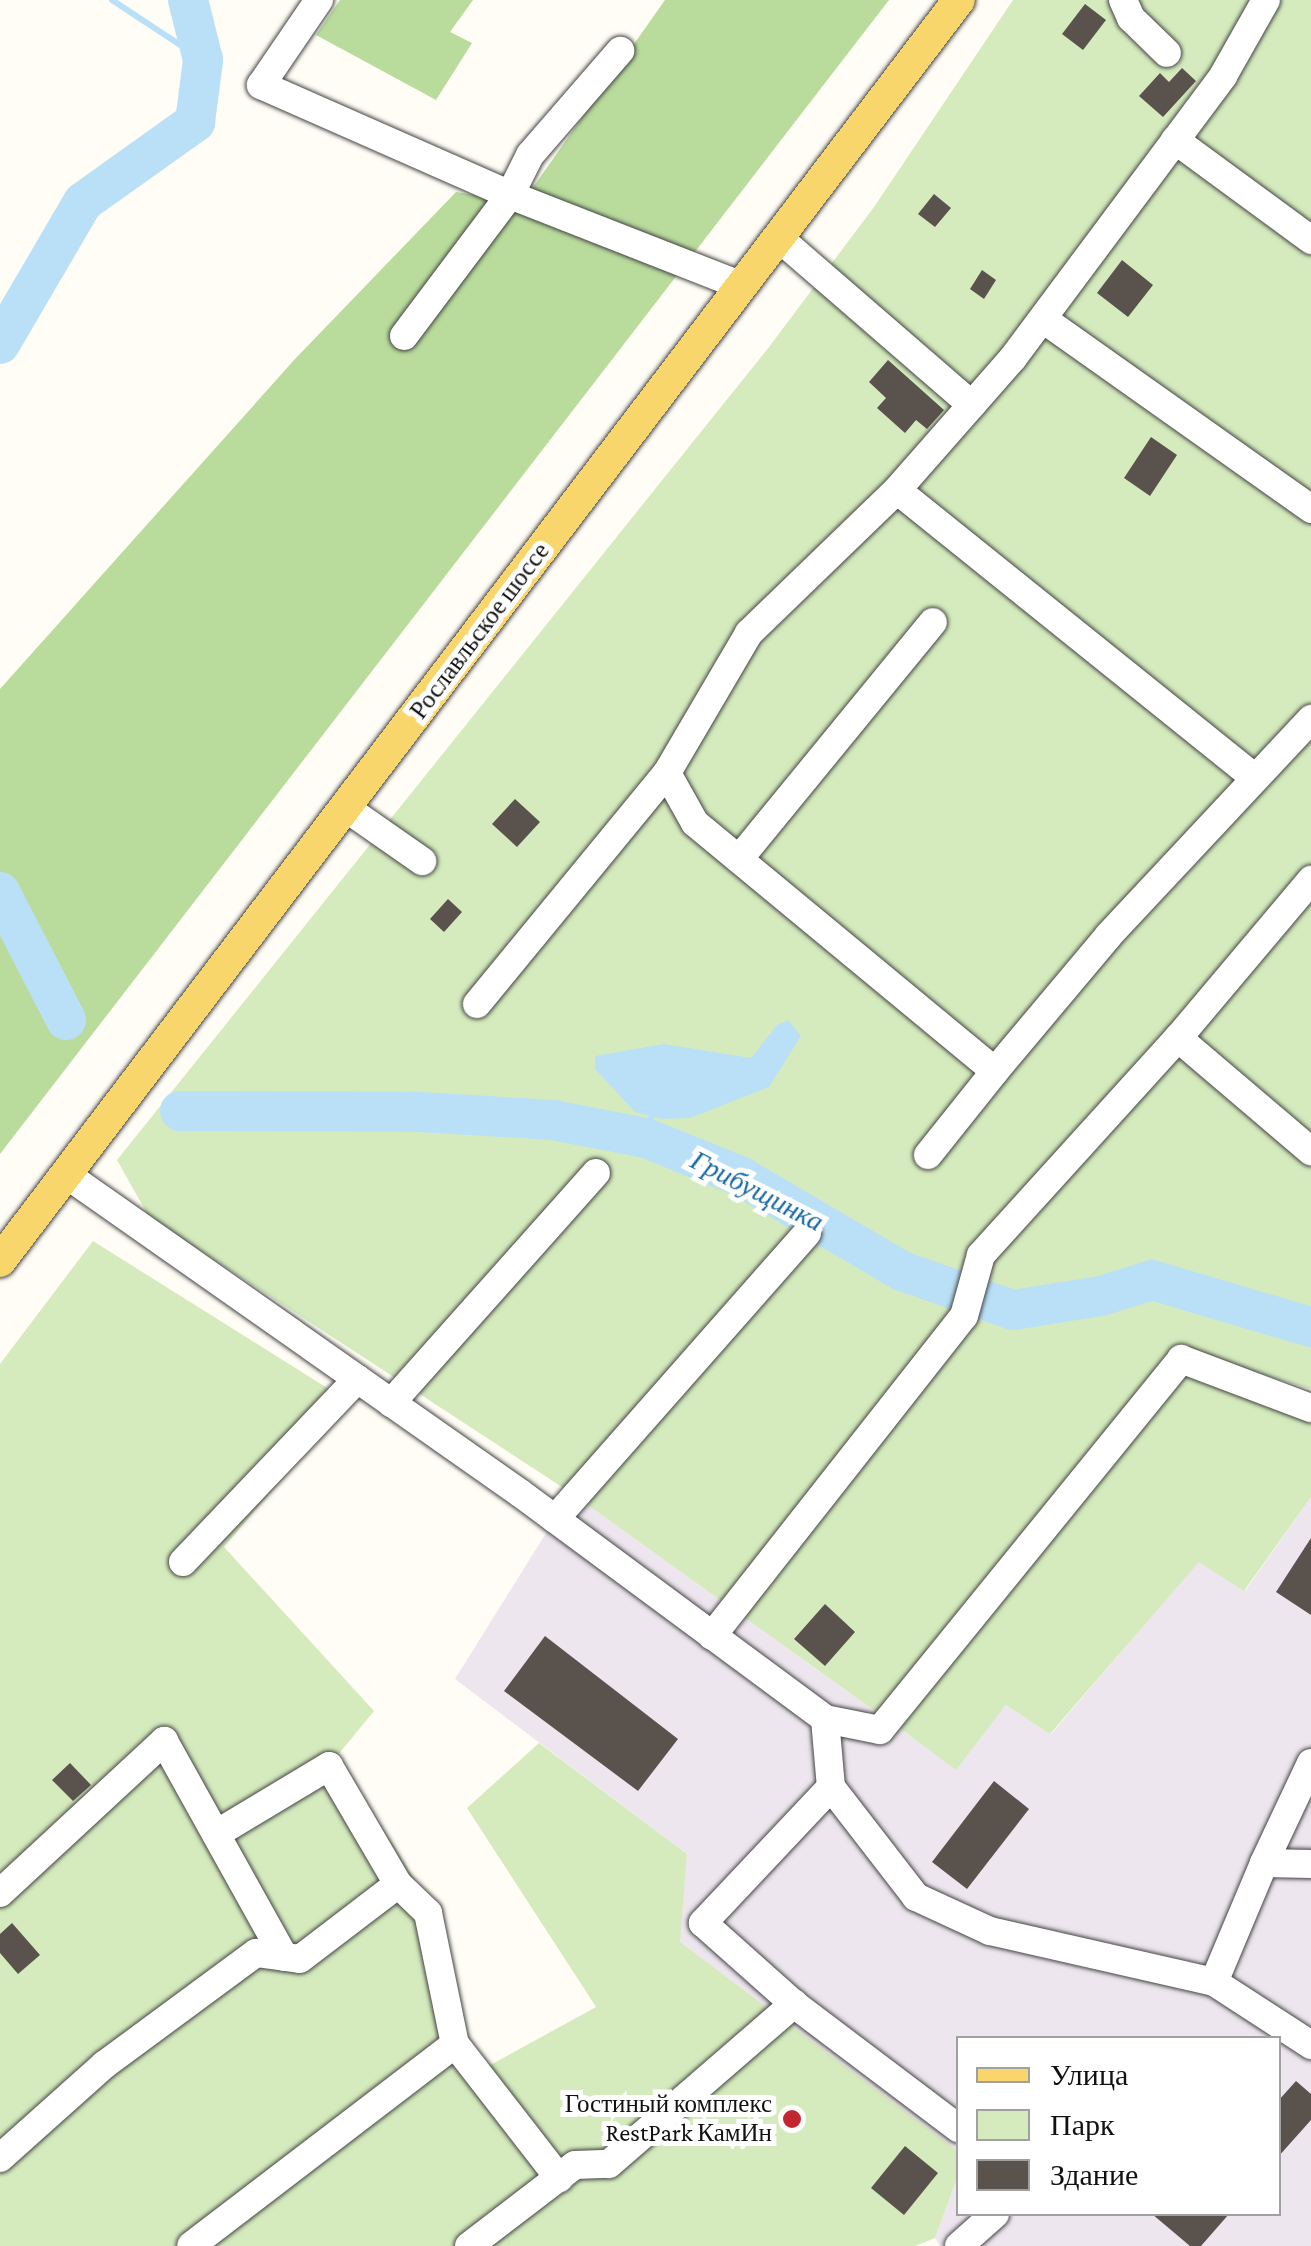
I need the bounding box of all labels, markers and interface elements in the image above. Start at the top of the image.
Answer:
street label: Рославльское шоссе [404,537,556,725]
water label: Грибущинка [685,1143,829,1239]
legend [956,2036,1281,2216]
text: Улица [1050,2058,1128,2091]
place label: Гостиный комплекс RestPark КамИн [565,2090,772,2149]
marker: Гостиный комплекс RestPark КамИн [781,2108,803,2130]
text: Парк [1050,2108,1115,2141]
text: Здание [1050,2158,1138,2191]

